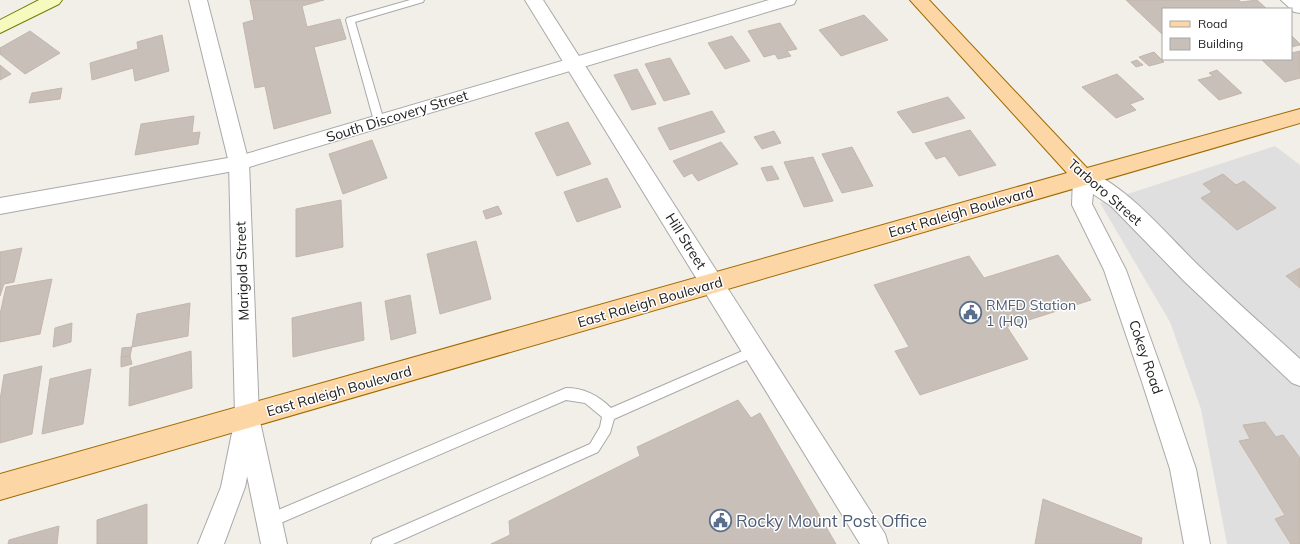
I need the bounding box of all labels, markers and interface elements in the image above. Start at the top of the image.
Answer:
legend [1162,8,1292,60]
text: Road [1198,16,1227,31]
text: Building [1198,36,1243,51]
street label: South Discovery Street [324,86,470,146]
street label: Tarboro Street [1064,155,1146,229]
street label: East Raleigh Boulevard [886,183,1036,241]
street label: Hill Street [662,209,710,273]
street label: Marigold Street [231,221,253,321]
street label: East Raleigh Boulevard [575,273,725,331]
place label: RMFD Station 1 (HQ) [986,296,1076,330]
public building icon: RMFD Station 1 (HQ) [957,300,983,326]
street label: Cokey Road [1125,318,1167,396]
street label: East Raleigh Boulevard [264,362,414,420]
public building icon: Rocky Mount Post Office [707,508,733,534]
place label: Rocky Mount Post Office [736,510,927,532]

